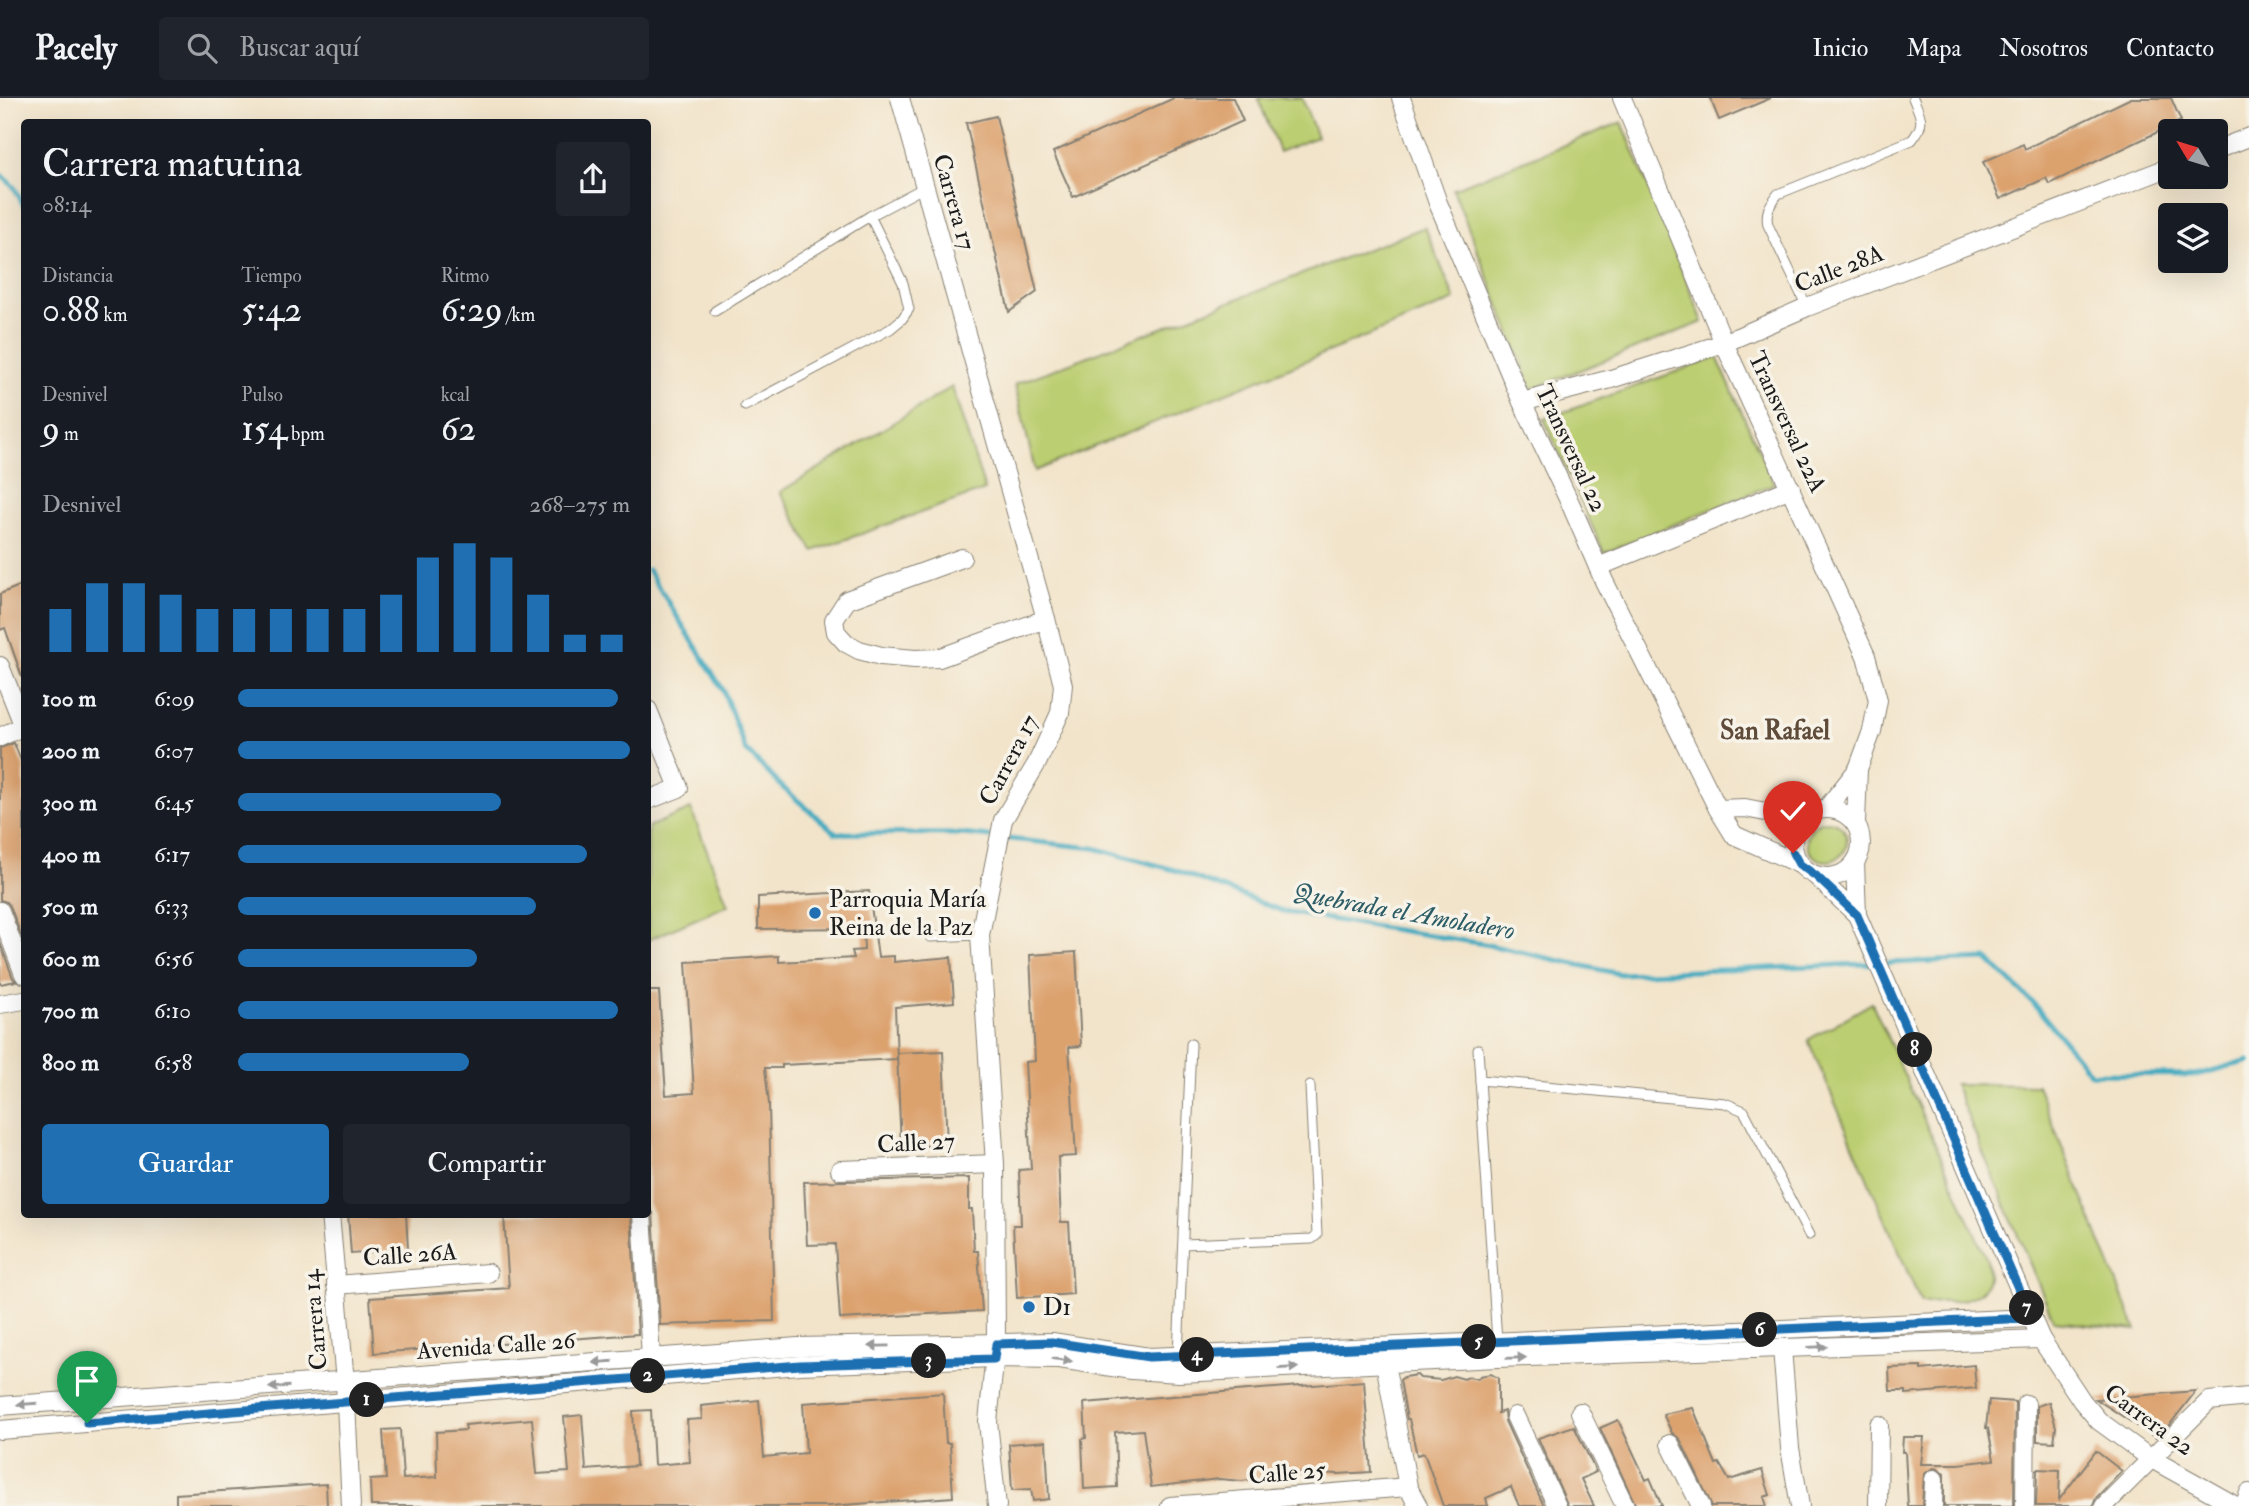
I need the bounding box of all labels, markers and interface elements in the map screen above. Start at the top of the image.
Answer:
search box [159,17,649,80]
text: Pacely [35,28,117,69]
icon: search [183,29,221,67]
text: Buscar aquí [239,32,359,64]
text: Inicio [1813,33,1868,64]
text: Mapa [1906,33,1961,64]
text: Nosotros [1999,33,2088,64]
text: Contacto [2126,33,2214,64]
north arrow [2158,119,2228,189]
map controls [2158,119,2228,273]
text: Carrera matutina [42,140,302,188]
button: share [556,142,630,216]
street label: Carrera 17 [926,150,982,254]
text: 08:14 [42,190,91,219]
button: layers [2158,203,2228,273]
street label: Calle 28A [1790,238,1888,300]
text: Distancia [42,264,113,288]
text: Tiempo [241,264,302,288]
text: Ritmo [441,264,489,288]
text: 0.88 [42,288,100,332]
text: 5:42 [241,288,302,332]
text: 6:29 [441,288,503,332]
text: km [100,303,127,327]
text: /km [503,303,535,327]
street label: Transversal 22A [1741,346,1833,498]
street label: Transversal 22 [1528,379,1614,517]
text: Desnivel [42,383,108,407]
text: Pulso [241,383,283,407]
text: kcal [441,383,470,407]
text: 9 [42,407,60,451]
text: 154 [241,407,287,451]
text: 62 [441,407,476,451]
text: m [60,422,79,446]
text: bpm [287,422,325,446]
text: Desnivel [42,490,121,519]
text: 268–275 m [529,490,630,519]
text: 100 m [42,684,96,713]
text: 6:09 [154,684,195,713]
street label: Carrera 17 [972,709,1046,811]
district label: San Rafael [1720,715,1830,747]
text: 200 m [42,736,100,765]
text: 6:07 [154,736,194,765]
pin [1763,781,1823,853]
text: 300 m [42,788,97,817]
text: 6:45 [154,788,194,817]
icon: check [1774,792,1812,830]
text: 400 m [42,840,101,869]
text: 6:17 [154,840,190,869]
water label: Quebrada el Amoladero [1291,877,1517,948]
place label: Parroquia María Reina de la Paz [829,884,987,943]
text: 500 m [42,892,98,921]
text: 6:33 [154,892,189,921]
marker: Parroquia María Reina de la Paz [807,905,823,921]
text: 600 m [42,944,100,973]
text: 6:56 [154,944,193,973]
text: 700 m [42,996,99,1025]
text: 6:10 [154,996,191,1025]
pin: 8 [1898,1032,1932,1068]
text: 8 [1910,1037,1919,1061]
text: 800 m [42,1048,99,1077]
text: 6:58 [154,1048,192,1077]
button: Guardar [42,1124,329,1204]
button: Compartir [343,1124,630,1204]
street label: Calle 27 [876,1125,956,1161]
street label: Calle 26A [362,1236,458,1274]
street label: Carrera 14 [295,1268,335,1371]
pin: 7 [2010,1290,2044,1326]
place label: D1 [1043,1292,1071,1323]
text: 7 [2022,1295,2031,1319]
marker: D1 [1021,1299,1037,1315]
pin: 6 [1742,1312,1778,1348]
text: 6 [1755,1317,1764,1341]
pin: 5 [1462,1324,1496,1360]
street label: Avenida Calle 26 [415,1325,578,1367]
text: 5 [1474,1329,1483,1353]
pin: 4 [1180,1338,1214,1372]
one-way arrow [868,1340,890,1352]
one-way arrow [1806,1341,1828,1352]
text: 4 [1191,1342,1202,1366]
pin: 3 [912,1344,946,1378]
text: 3 [925,1348,932,1372]
pin [57,1351,117,1423]
one-way arrow [1505,1352,1527,1363]
one-way arrow [1051,1355,1073,1366]
one-way arrow [592,1357,614,1368]
pin: 2 [630,1358,666,1394]
icon: arrive [68,1362,106,1400]
one-way arrow [1278,1362,1300,1373]
text: 2 [643,1363,652,1387]
street label: Carrera 22 [2098,1377,2200,1463]
one-way arrow [268,1382,290,1393]
pin: 1 [350,1382,384,1418]
text: 1 [363,1387,370,1411]
one-way arrow [16,1399,38,1410]
street label: Calle 25 [1247,1454,1327,1492]

